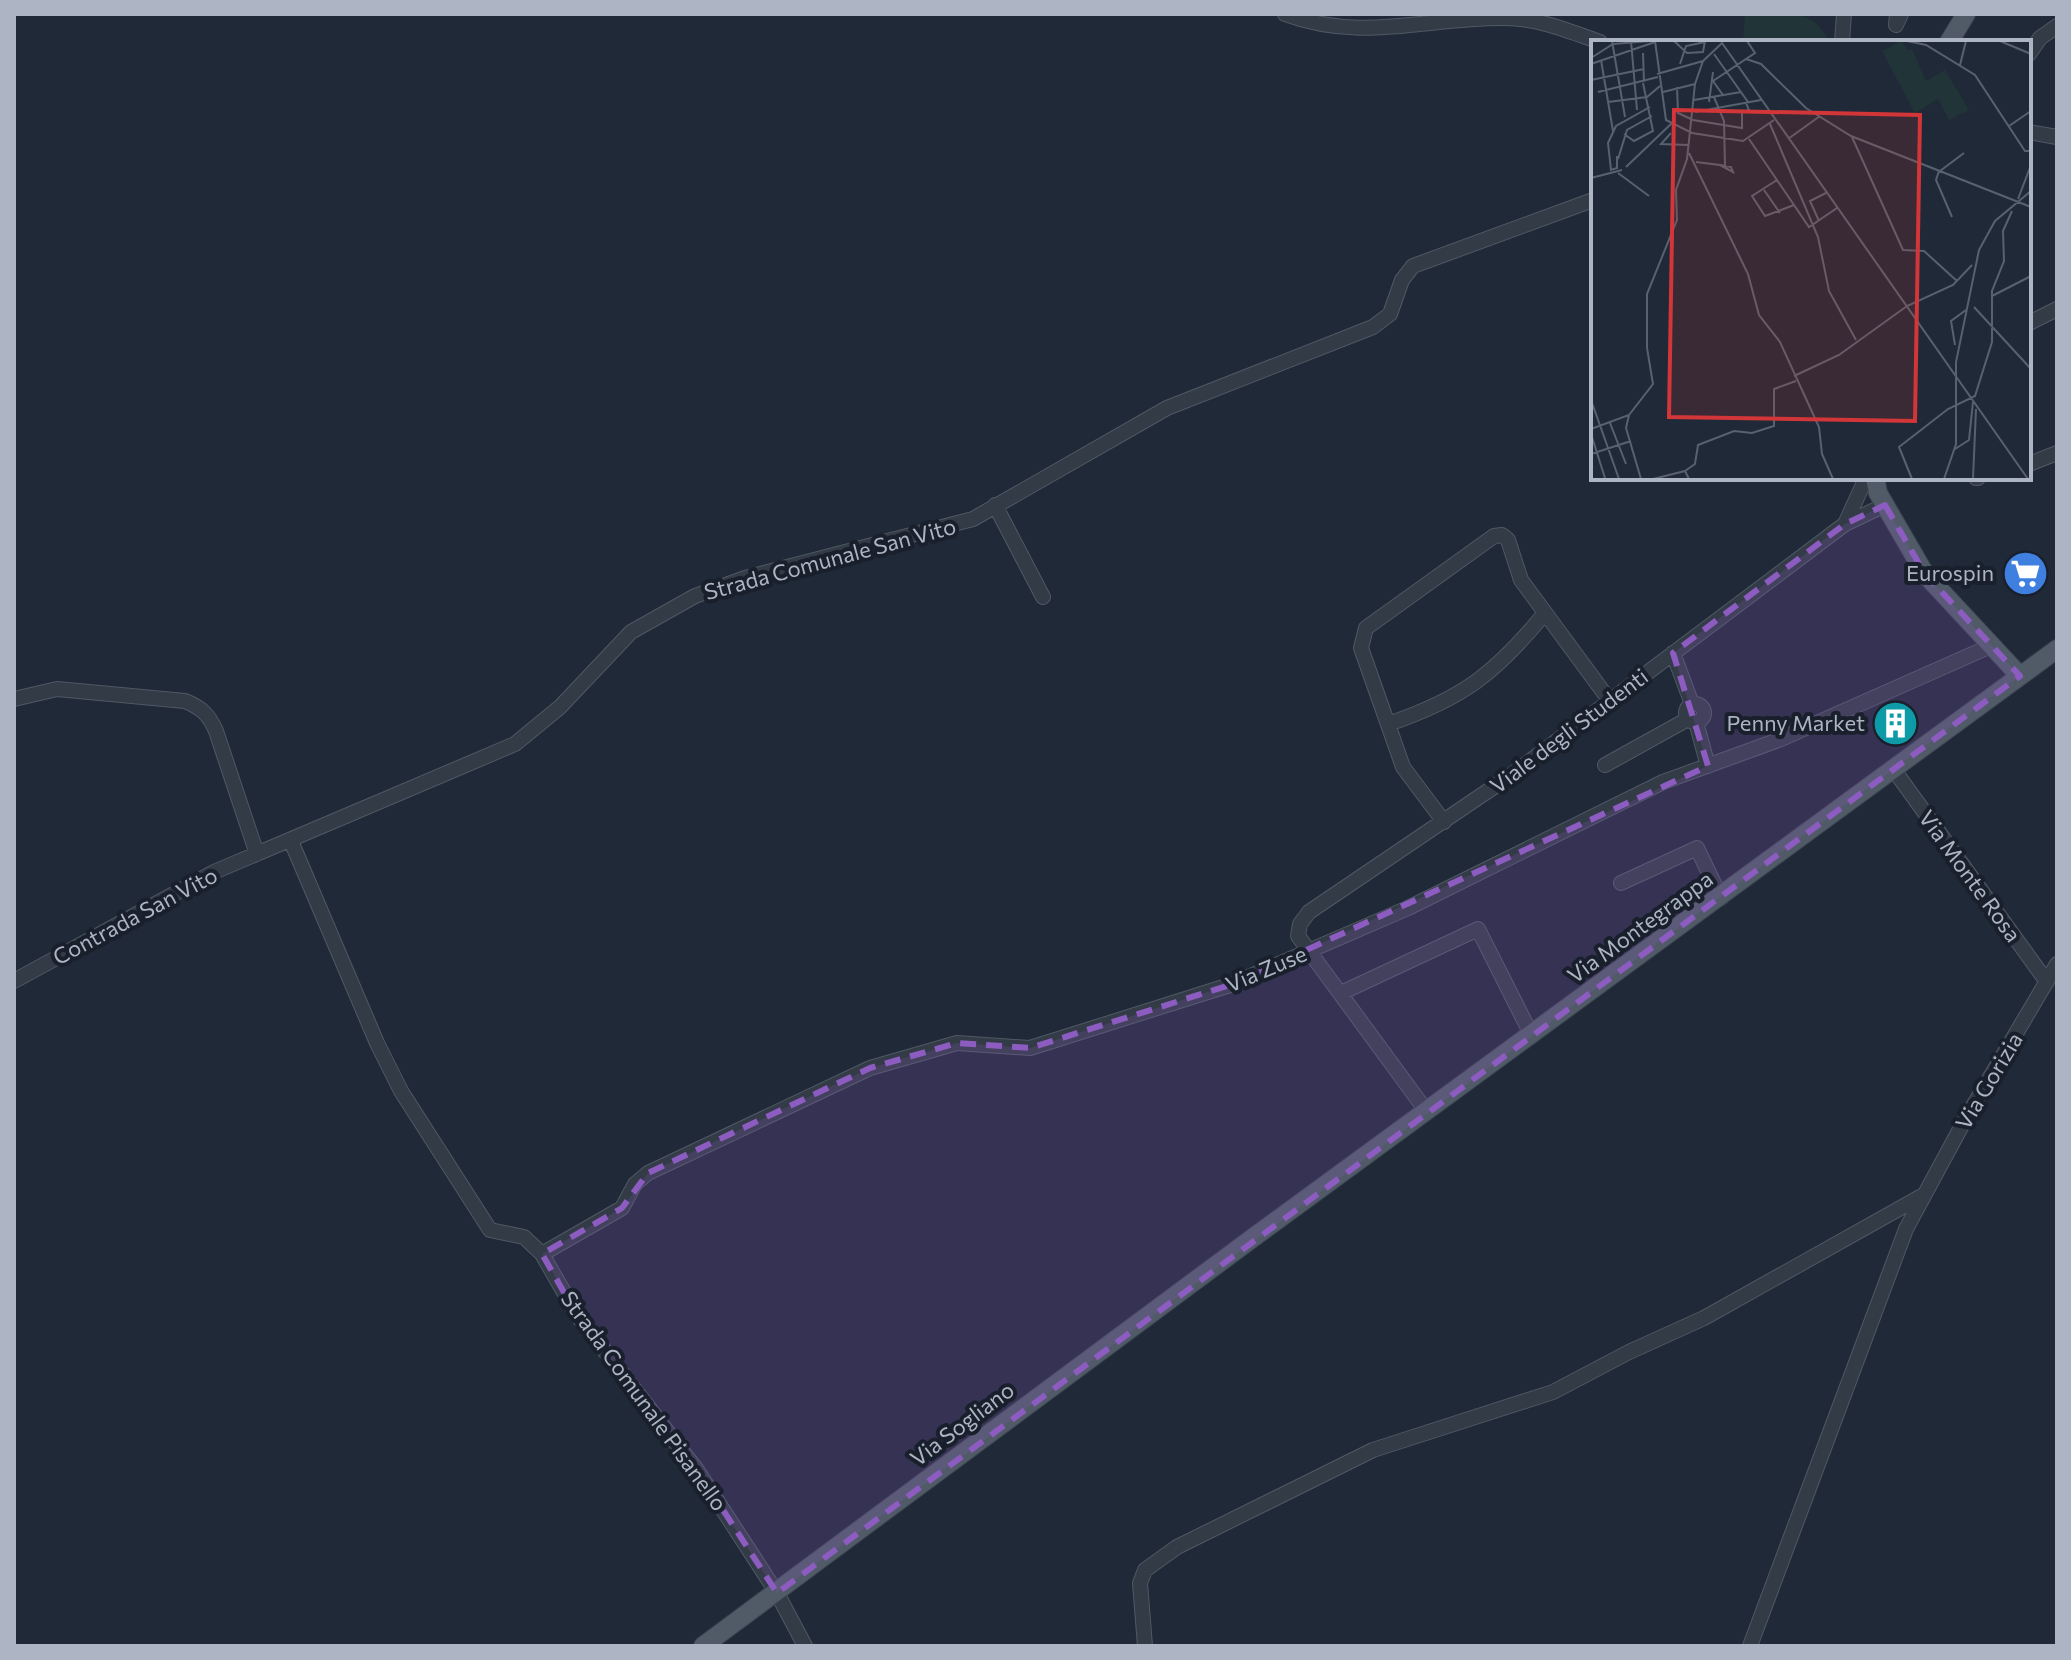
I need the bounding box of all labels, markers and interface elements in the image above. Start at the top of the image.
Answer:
inset map [1591,40,2031,480]
street label: Strada Comunale San Vito [701,512,959,605]
supermarket icon: Eurospin [2001,549,2049,597]
place label: Eurospin [1906,559,1994,586]
street label: Viale degli Studenti [1484,662,1653,799]
building icon: Penny Market [1872,699,1920,747]
place label: Penny Market [1726,709,1865,736]
street label: Via Monte Rosa [1914,805,2027,947]
street label: Contrada San Vito [48,861,222,970]
street label: Via Montegrappa [1562,865,1718,988]
street label: Via Zuse [1221,939,1310,998]
street label: Via Gorizia [1949,1027,2028,1134]
street label: Strada Comunale Pisanello [556,1286,733,1516]
street label: Via Sogliano [904,1376,1019,1471]

